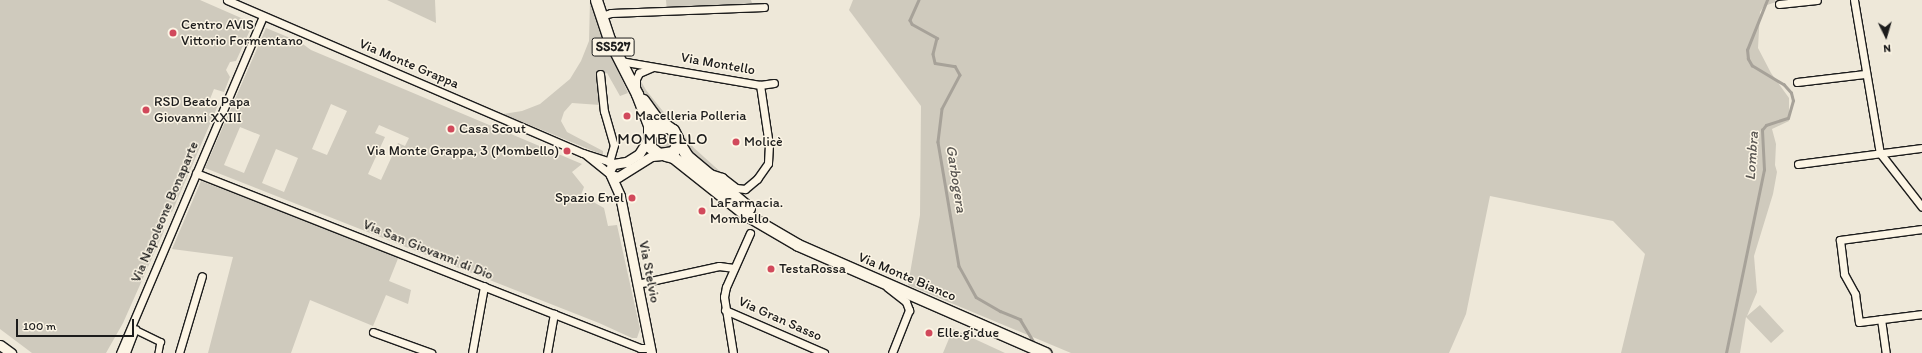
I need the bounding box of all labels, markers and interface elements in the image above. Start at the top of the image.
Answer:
north arrow [1866,16,1906,56]
place label: Centro AVIS Vittorio Formentano [181,17,302,50]
marker: Centro AVIS Vittorio Formentano [168,28,178,38]
street label: Via Monte Grappa [357,35,461,93]
road number: SS527 [591,36,635,58]
text: N [1883,42,1891,55]
street label: Via Montello [680,49,756,79]
place label: RSD Beato Papa Giovanni XXIII [154,94,250,126]
marker: RSD Beato Papa Giovanni XXIII [141,105,151,115]
place label: Macelleria Polleria [635,108,746,124]
marker: Macelleria Polleria [622,111,632,121]
place label: Casa Scout [459,121,526,137]
marker: Casa Scout [446,124,456,134]
district label: MOMBELLO [617,129,709,149]
water label: Lombra [1741,131,1763,181]
place label: Molicè [744,134,783,150]
marker: Molicè [731,137,741,147]
street label: Via Napoleone Bonaparte [128,139,202,285]
place label: Via Monte Grappa, 3 (Mombello) [367,143,559,159]
water label: Garbogera [942,144,970,214]
marker: Via Monte Grappa, 3 (Mombello) [562,146,572,156]
place label: Spazio Enel [555,190,624,206]
marker: Spazio Enel [627,193,637,203]
place label: LaFarmacia. Mombello [710,195,783,228]
marker: LaFarmacia. Mombello [697,206,707,216]
street label: Via San Giovanni di Dio [361,216,495,284]
street label: Via Stelvio [635,240,663,304]
street label: Via Monte Bianco [856,249,958,305]
place label: TestaRossa [779,261,846,277]
marker: TestaRossa [766,264,776,274]
street label: Via Gran Sasso [736,293,824,345]
scale bar [18,311,136,337]
text: 100 m [23,319,56,333]
place label: Elle.gi.due [937,325,999,341]
marker: Elle.gi.due [924,328,934,338]

